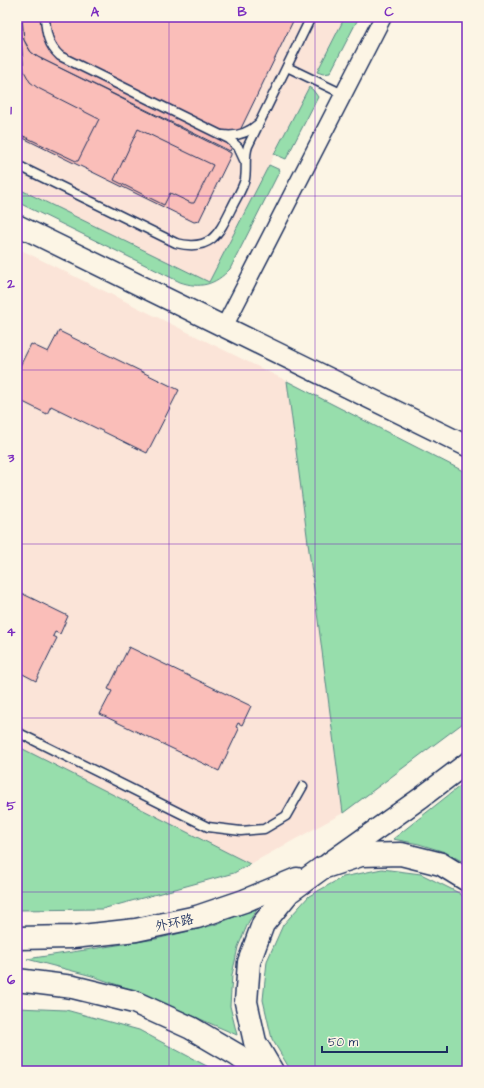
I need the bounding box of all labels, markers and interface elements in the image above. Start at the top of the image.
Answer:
text: A [91,3,100,21]
text: B [237,3,247,21]
text: C [384,3,394,21]
text: 1 [10,101,12,119]
text: 2 [6,275,15,293]
text: 3 [7,449,15,467]
text: 4 [7,623,16,641]
text: 5 [6,797,16,815]
street label: 外环路 [153,910,195,936]
text: 6 [7,971,16,989]
scale bar [322,1028,447,1054]
text: 50 m [328,1034,359,1051]

